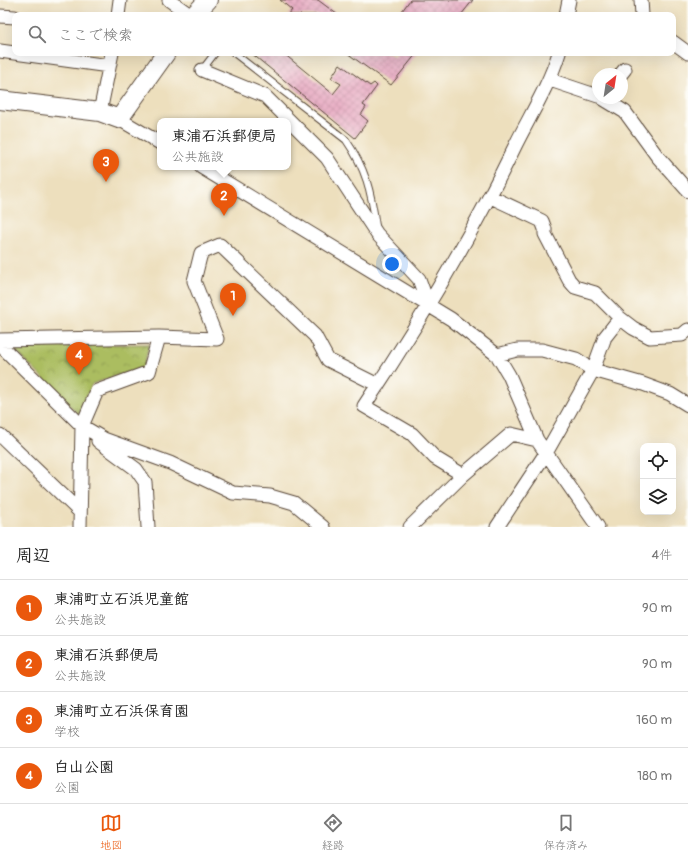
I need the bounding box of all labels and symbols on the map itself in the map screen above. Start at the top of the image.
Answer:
north arrow [592,68,628,104]
pin: 3 [93,149,119,182]
pin: 2 [211,183,237,216]
your location [382,254,402,274]
pin: 1 [220,283,246,316]
pin: 4 [66,342,92,375]

